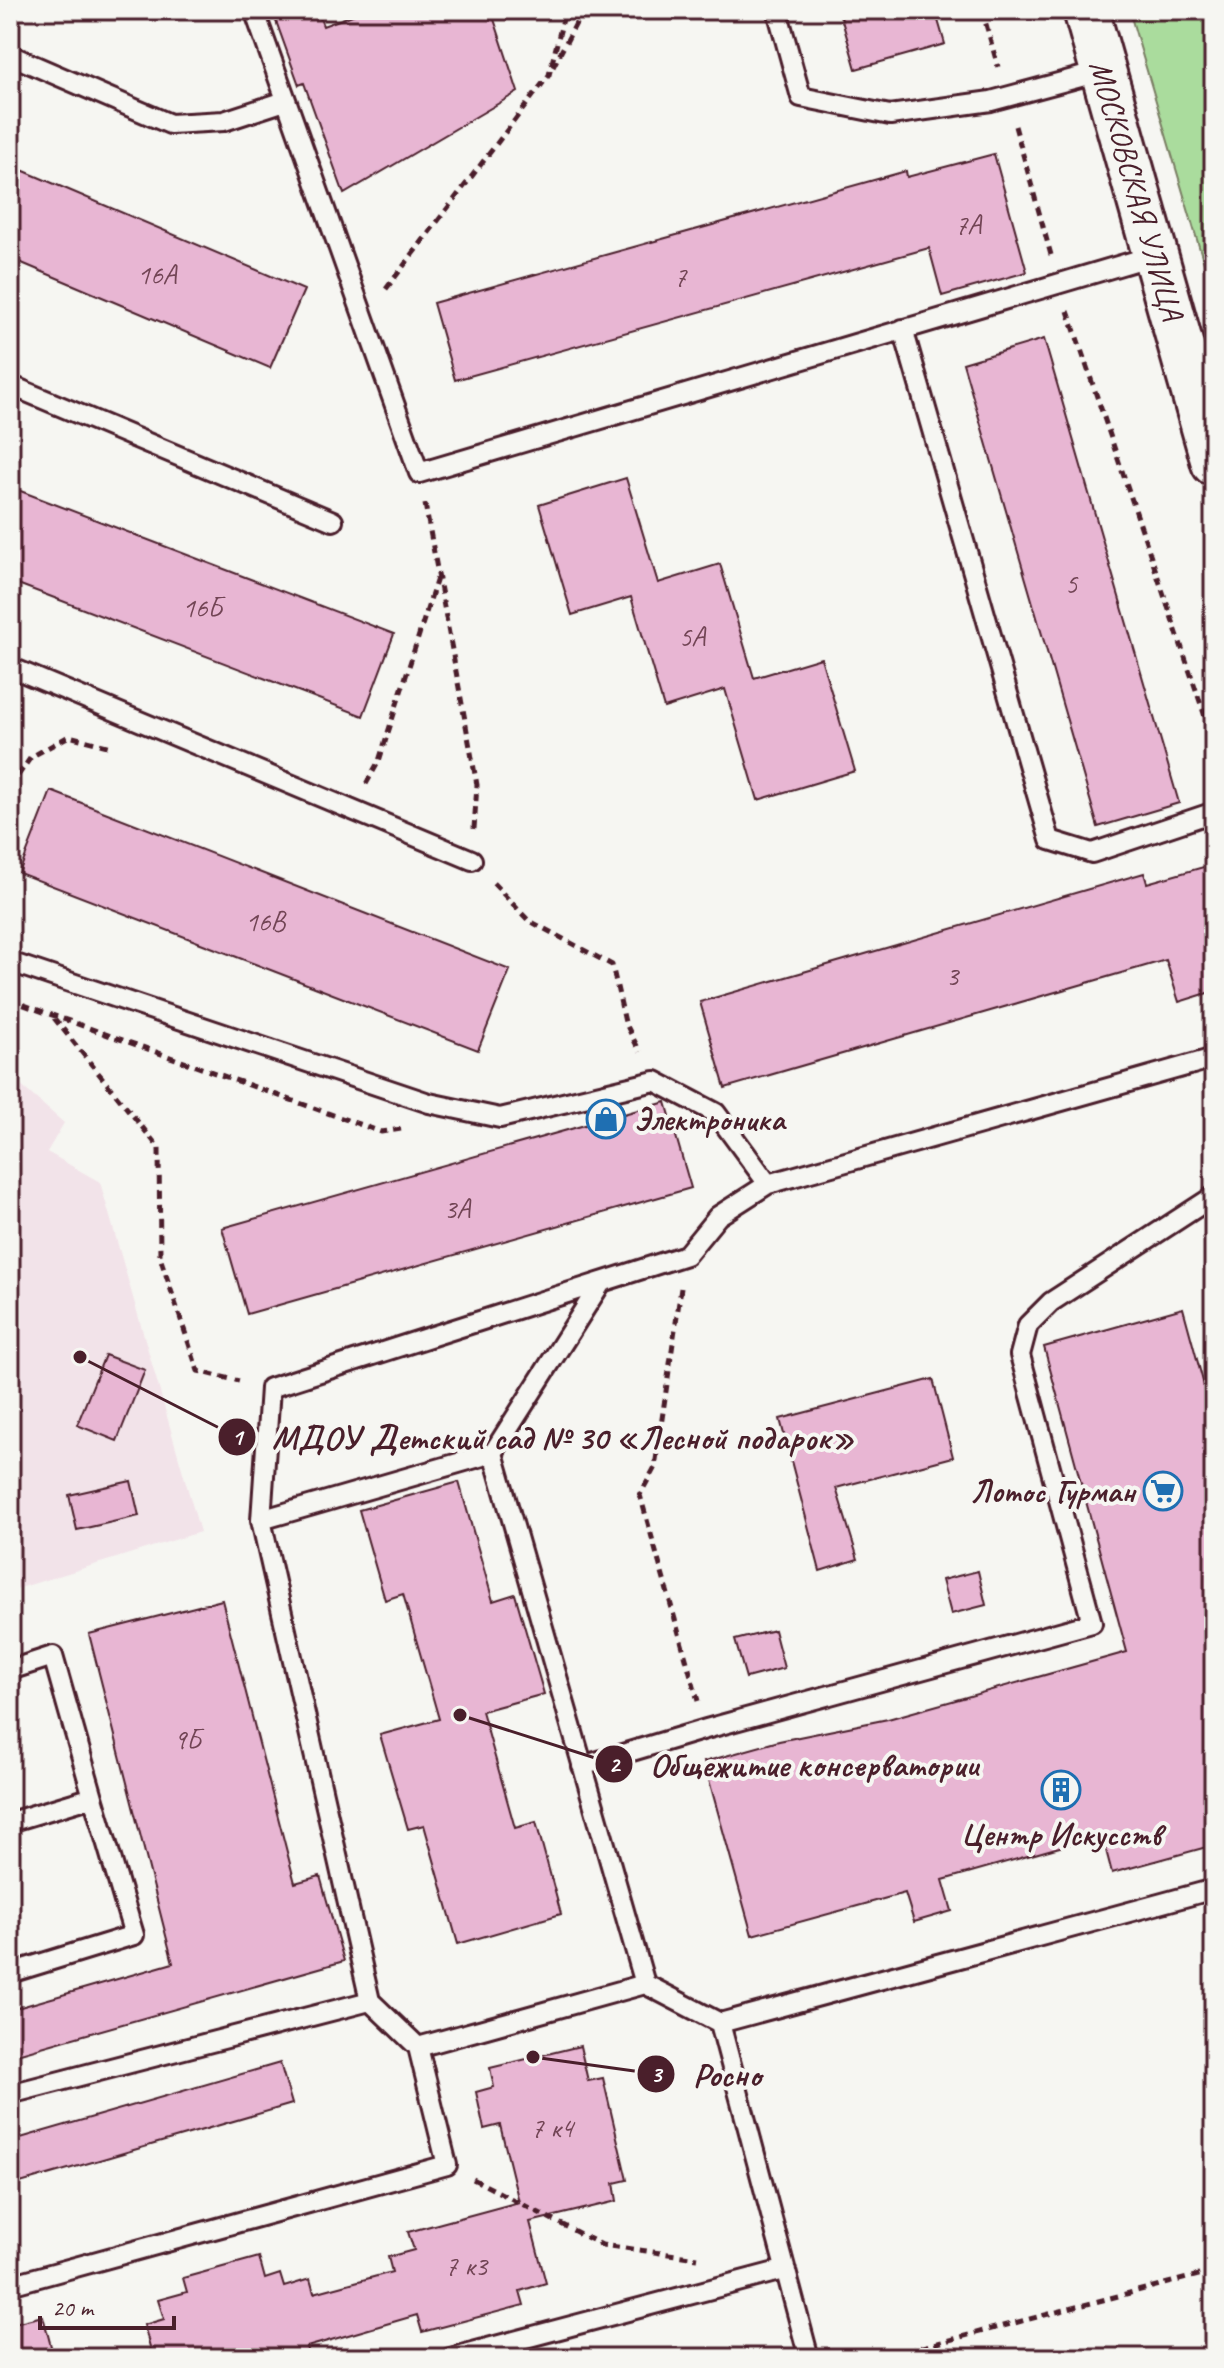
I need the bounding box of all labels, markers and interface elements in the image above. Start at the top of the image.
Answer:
street label: МОСКОВСКАЯ УЛИЦА [1080,56,1194,327]
house number: 7А [955,207,983,242]
house number: 16А [137,257,179,292]
house number: 7 [674,259,688,294]
house number: 5 [1065,566,1079,601]
house number: 16Б [182,590,226,625]
house number: 5А [679,619,707,654]
house number: 16В [245,904,287,939]
house number: 3 [946,958,961,993]
shop icon: Электроника [585,1098,627,1140]
place label: Электроника [634,1099,787,1140]
house number: 3А [444,1191,472,1226]
callout: МДОУ Детский сад № 30 «Лесной подарок» [217,1408,869,1466]
text: МДОУ Детский сад № 30 «Лесной подарок» [272,1416,854,1459]
text: 1 [232,1422,246,1452]
supermarket icon: Лотос Гурман [1142,1470,1184,1512]
place label: Лотос Гурман [970,1471,1137,1512]
house number: 9Б [174,1722,205,1757]
callout: Общежитие консерватории [594,1735,994,1793]
text: Общежитие консерватории [650,1743,980,1786]
text: 2 [609,1749,622,1779]
building icon: Центр Искусств [1040,1769,1082,1811]
place label: Центр Искусств [961,1814,1167,1855]
callout: Росно [636,2045,777,2103]
text: Росно [693,2053,765,2096]
text: 3 [651,2059,664,2089]
house number: 7 к4 [531,2110,576,2145]
house number: 7 к3 [445,2248,490,2283]
scale bar [40,2280,174,2330]
text: 20 m [52,2293,95,2323]

